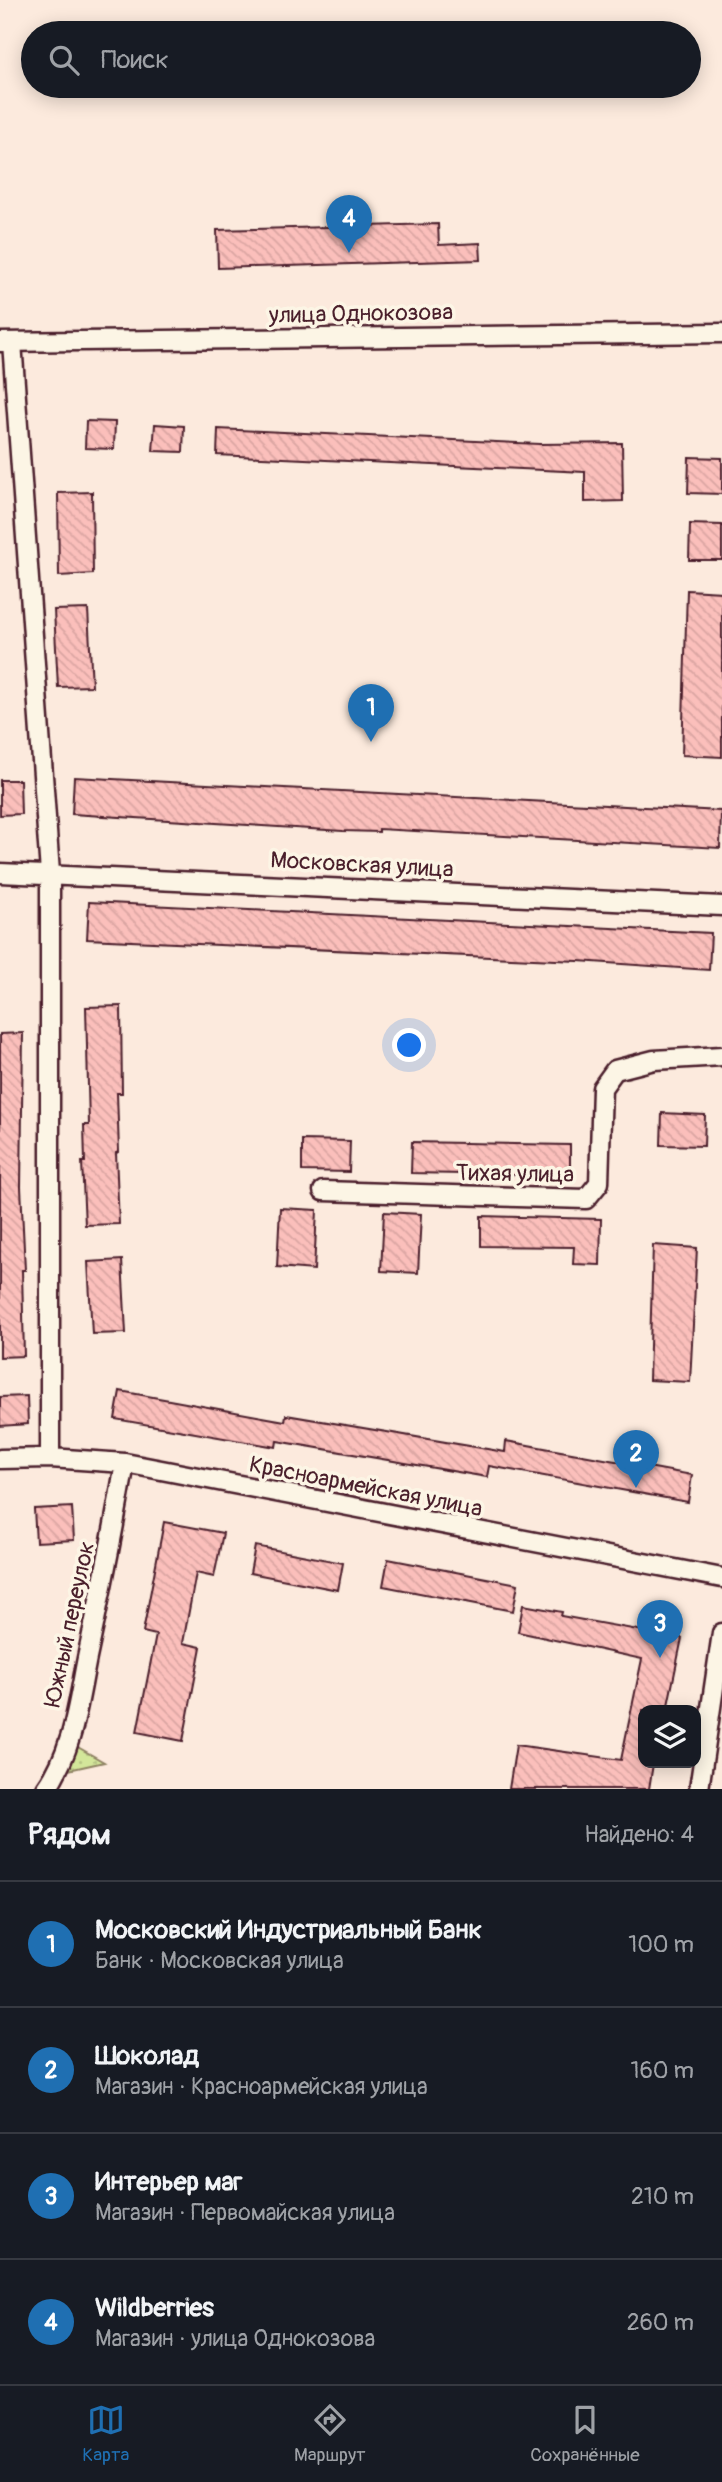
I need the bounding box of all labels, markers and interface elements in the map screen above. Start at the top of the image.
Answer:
search box [21,21,701,98]
icon: search [45,41,83,79]
text: Поиск [101,44,169,76]
pin: 4 [326,195,372,253]
street label: улица Однокозова [268,297,453,330]
pin: 1 [348,684,394,742]
street label: Московская улица [270,845,454,884]
your location [392,1028,426,1062]
street label: Тихая улица [456,1158,574,1189]
pin: 2 [613,1430,659,1488]
street label: Красноармейская улица [247,1450,485,1523]
street label: Южный переулок [38,1539,101,1709]
pin: 3 [637,1600,683,1658]
map controls [638,1705,701,1768]
button: layers [638,1705,701,1768]
text: Рядом [28,1816,111,1853]
text: Найдено: 4 [584,1820,694,1849]
text: Московский Индустриальный Банк [95,1914,482,1946]
text: 1 [47,1930,56,1959]
text: 100 m [628,1930,694,1959]
text: Банк · Московская улица [95,1946,344,1975]
text: Шоколад [95,2040,199,2072]
text: 2 [45,2056,57,2085]
text: 160 m [630,2056,694,2085]
text: Магазин · Красноармейская улица [95,2072,428,2101]
text: Интерьер маг [95,2166,242,2198]
text: 3 [45,2182,57,2211]
text: 210 m [631,2182,694,2211]
text: Магазин · Первомайская улица [95,2198,395,2227]
text: Wildberries [95,2292,214,2324]
text: 4 [44,2308,58,2337]
text: 260 m [627,2308,694,2337]
text: Магазин · улица Однокозова [95,2324,375,2353]
tab: Карта [82,2401,129,2467]
tab: Маршрут [294,2401,366,2467]
tab: Сохранённые [530,2401,640,2467]

